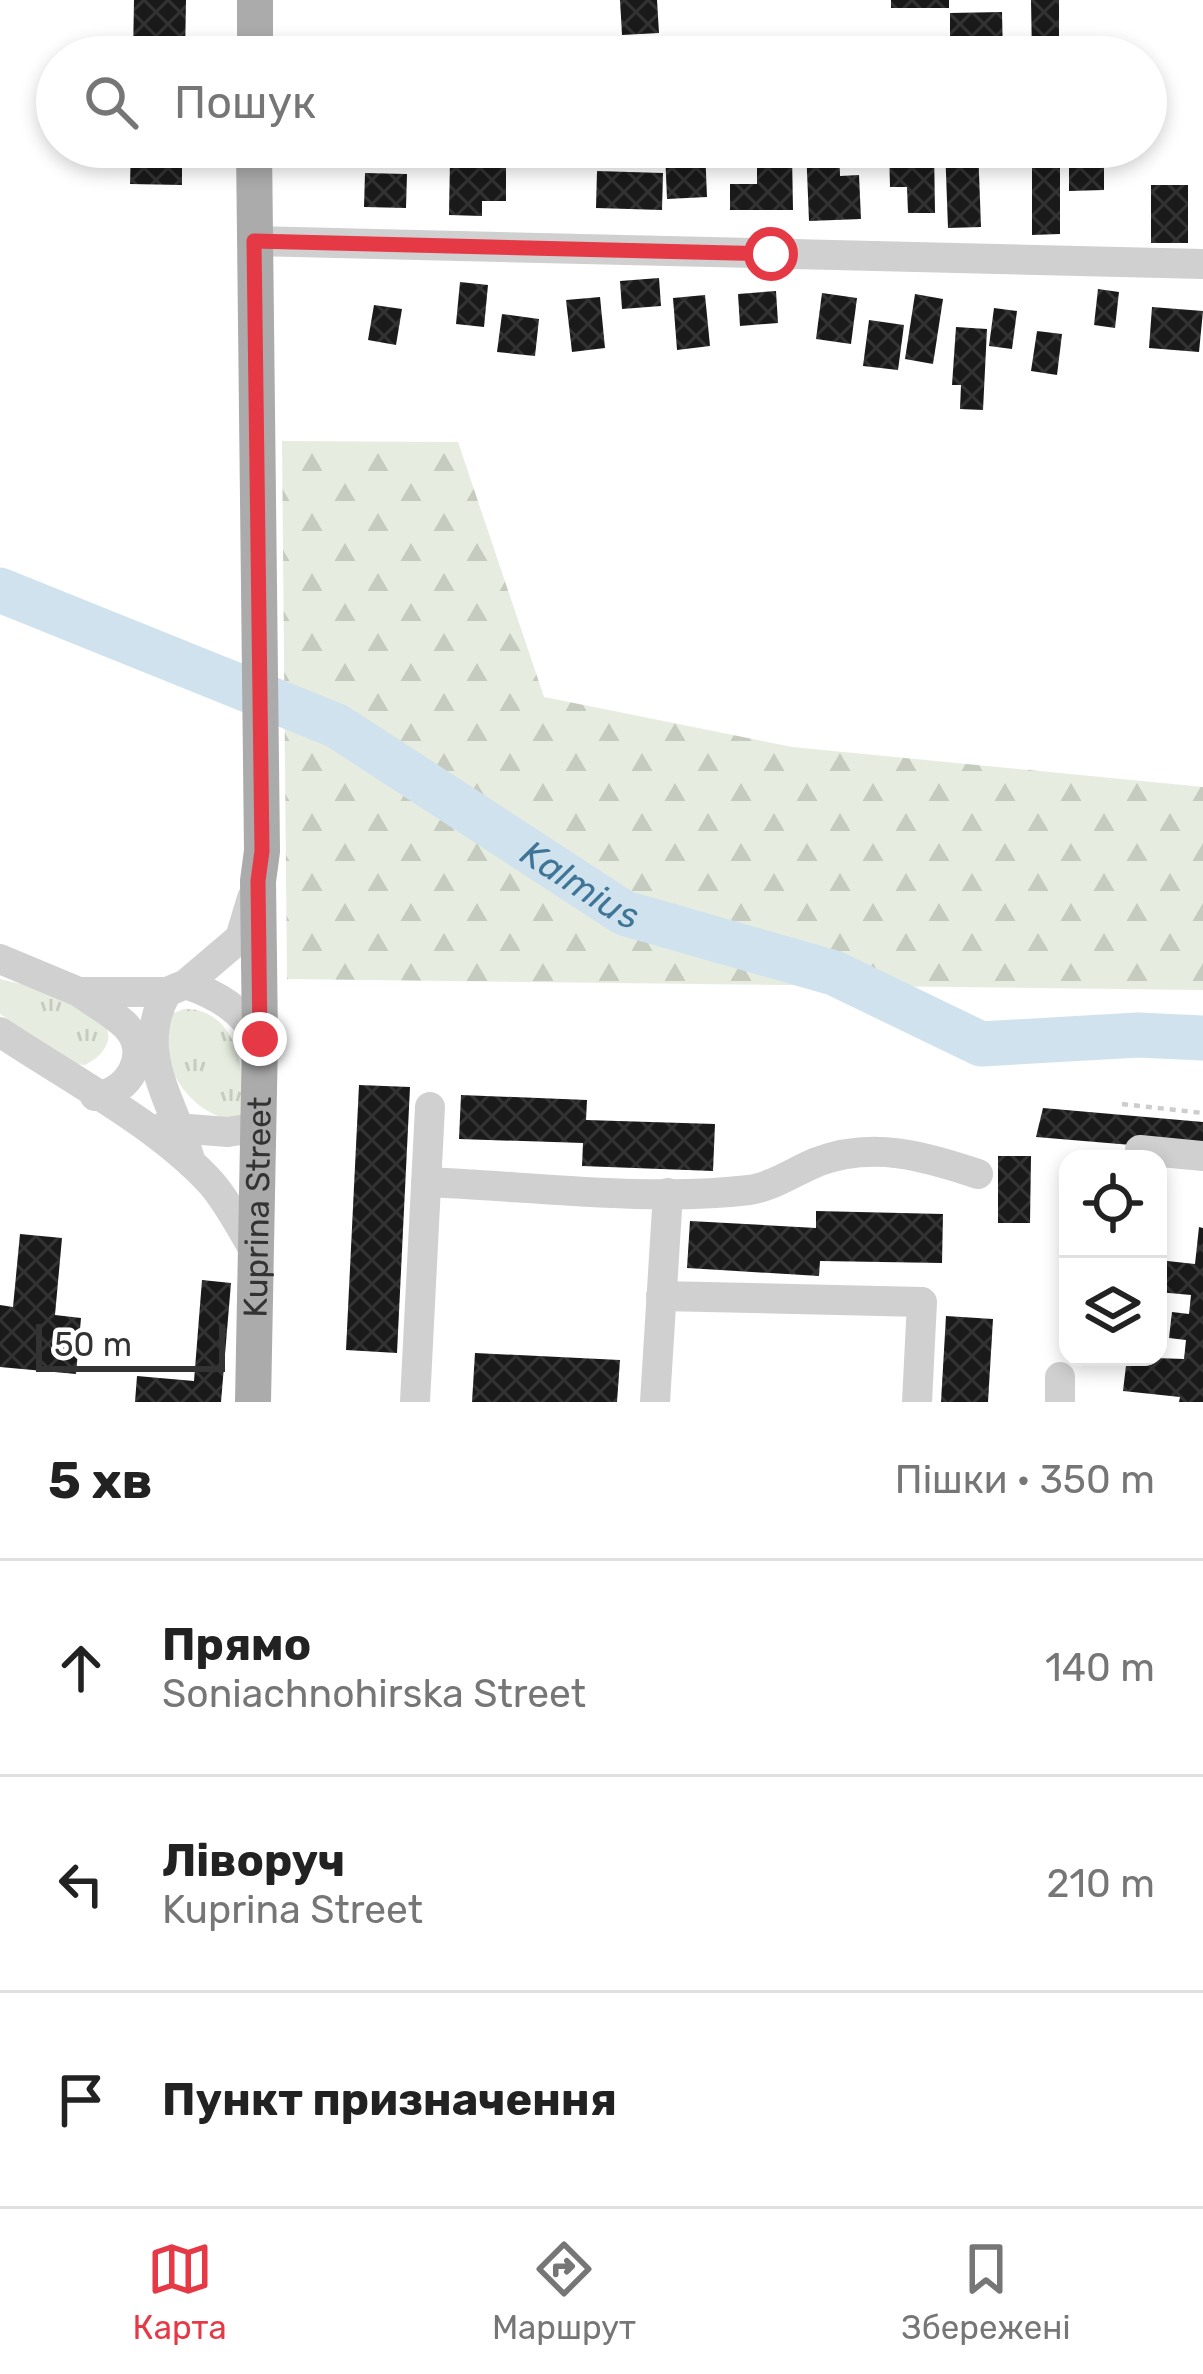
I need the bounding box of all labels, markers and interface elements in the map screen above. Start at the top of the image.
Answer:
search box [36,36,1167,168]
icon: search [78,69,144,135]
text: Пошук [174,76,316,129]
route start [744,227,798,281]
water label: Kalmius [513,831,643,938]
route end [233,1012,287,1066]
street label: Kuprina Street [236,1096,279,1318]
map controls [1059,1150,1167,1366]
button: locate [1059,1150,1167,1258]
button: layers [1059,1258,1167,1366]
scale bar [36,1318,225,1371]
text: 50 m [54,1325,132,1364]
text: 5 хв [48,1450,153,1511]
text: Пішки · 350 m [895,1457,1155,1503]
text: Прямо [162,1618,311,1671]
icon: ahead [48,1635,114,1701]
text: 140 m [1045,1645,1155,1691]
text: Soniachnohirska Street [162,1671,586,1717]
text: Ліворуч [162,1834,345,1887]
icon: left [48,1851,114,1917]
text: 210 m [1046,1861,1155,1907]
text: Kuprina Street [162,1887,423,1933]
icon: arrive [48,2067,114,2133]
text: Пункт призначення [162,2073,617,2126]
tab: Карта [133,2236,227,2347]
tab: Маршрут [492,2236,636,2347]
tab: Збережені [901,2236,1070,2347]

